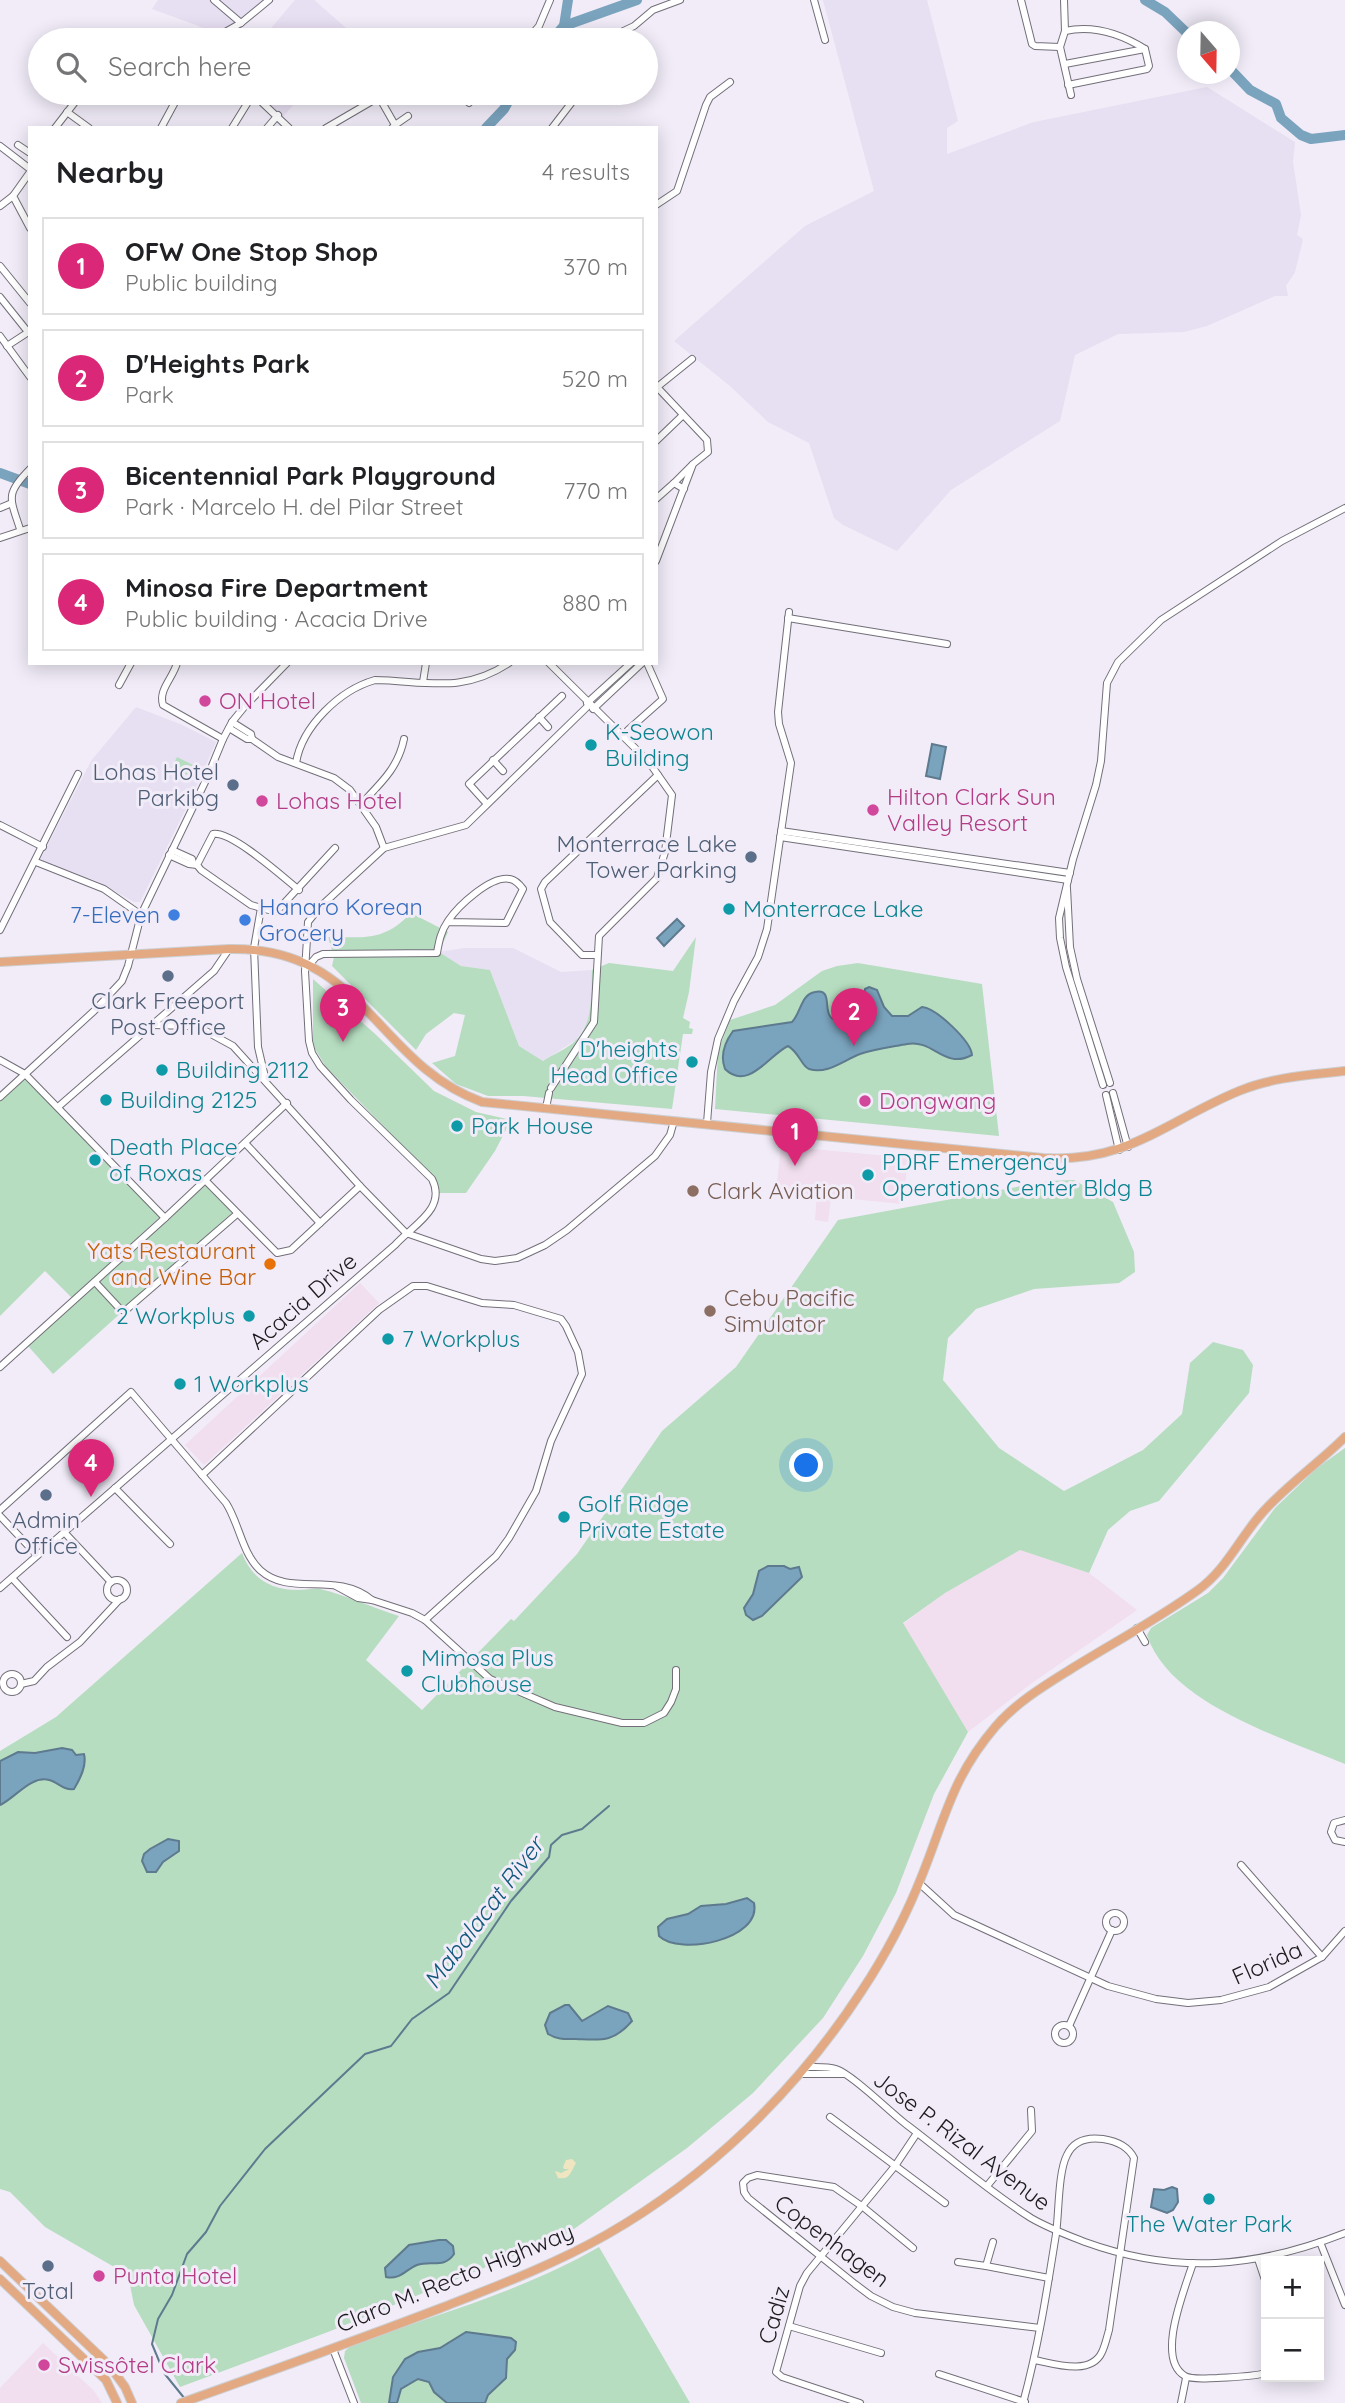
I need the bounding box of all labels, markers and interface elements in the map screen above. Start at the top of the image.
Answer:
north arrow [1177,21,1240,84]
search box [28,28,658,105]
icon: search [52,48,90,86]
text: Search here [108,50,252,83]
text: Nearby [56,153,164,191]
text: 4 results [542,157,630,186]
text: OFW One Stop Shop [125,235,378,268]
text: 1 [77,252,85,281]
text: 370 m [563,252,628,281]
text: Public building [125,268,278,297]
text: D'Heights Park [125,347,310,380]
text: 2 [74,364,88,393]
text: 520 m [562,364,628,393]
text: Park [125,380,174,409]
text: Bicentennial Park Playground [125,459,496,492]
text: 3 [75,476,87,505]
text: 770 m [563,476,628,505]
text: Park · Marcelo H. del Pilar Street [125,492,464,521]
text: Minosa Fire Department [125,571,429,604]
text: 4 [74,588,88,617]
text: 880 m [562,588,628,617]
text: Public building · Acacia Drive [125,604,428,633]
place label: ON Hotel [219,686,316,715]
marker: ON Hotel [197,693,213,709]
place label: K-Seowon Building [605,717,714,772]
marker: K-Seowon Building [583,737,599,753]
place label: Lohas Hotel Parkibg [92,757,219,812]
marker: Lohas Hotel Parkibg [225,777,241,793]
place label: Hilton Clark Sun Valley Resort [887,782,1056,837]
place label: Lohas Hotel [276,786,403,815]
marker: Lohas Hotel [254,793,270,809]
marker: Hilton Clark Sun Valley Resort [865,802,881,818]
place label: Monterrace Lake Tower Parking [557,829,737,884]
marker: Monterrace Lake Tower Parking [743,849,759,865]
place label: Hanaro Korean Grocery [259,892,423,947]
place label: Monterrace Lake [743,894,923,923]
place label: 7-Eleven [70,900,160,929]
marker: Monterrace Lake [721,901,737,917]
marker: 7-Eleven [166,907,182,923]
marker: Hanaro Korean Grocery [237,912,253,928]
marker: Clark Freeport Post Office [160,968,176,984]
pin: 3 [320,984,366,1042]
place label: Clark Freeport Post Office [91,986,245,1041]
pin: 2 [831,988,877,1046]
place label: D'heights Head Office [550,1034,678,1089]
marker: D'heights Head Office [684,1054,700,1070]
place label: Building 2112 [176,1055,309,1084]
marker: Building 2112 [154,1062,170,1078]
place label: Building 2125 [120,1085,257,1114]
place label: Dongwang [879,1086,996,1115]
marker: Building 2125 [98,1092,114,1108]
marker: Dongwang [857,1093,873,1109]
pin: 1 [772,1108,818,1166]
place label: Park House [471,1111,593,1140]
marker: Park House [449,1118,465,1134]
place label: Death Place of Roxas [109,1132,238,1187]
place label: PDRF Emergency Operations Center Bldg B [882,1147,1153,1202]
marker: Death Place of Roxas [87,1152,103,1168]
marker: PDRF Emergency Operations Center Bldg B [860,1167,876,1183]
place label: Clark Aviation [707,1176,854,1205]
marker: Clark Aviation [685,1183,701,1199]
place label: Yats Restaurant and Wine Bar [87,1236,256,1291]
street label: Acacia Drive [243,1246,362,1355]
marker: Yats Restaurant and Wine Bar [262,1256,278,1272]
place label: Cebu Pacific Simulator [724,1283,855,1338]
place label: 2 Workplus [116,1301,235,1330]
marker: Cebu Pacific Simulator [702,1303,718,1319]
marker: 2 Workplus [241,1308,257,1324]
place label: 7 Workplus [402,1324,520,1353]
marker: 7 Workplus [380,1331,396,1347]
place label: 1 Workplus [194,1369,309,1398]
marker: 1 Workplus [172,1376,188,1392]
pin: 4 [68,1439,114,1497]
your location [789,1448,823,1482]
marker: Admin Office [38,1487,54,1503]
place label: Golf Ridge Private Estate [578,1489,725,1544]
place label: Admin Office [12,1505,80,1560]
marker: Golf Ridge Private Estate [556,1509,572,1525]
place label: Mimosa Plus Clubhouse [421,1643,554,1698]
marker: Mimosa Plus Clubhouse [399,1663,415,1679]
water label: Mabalacat River [417,1829,552,1994]
street label: Florida [1227,1934,1306,1991]
street label: Jose P. Rizal Avenue [868,2064,1057,2217]
street label: Copenhagen [769,2188,895,2293]
marker: The Water Park [1201,2191,1217,2207]
place label: The Water Park [1126,2209,1292,2238]
street label: Claro M. Recto Highway [332,2217,578,2338]
map controls [1261,2256,1324,2382]
button: + [1261,2256,1324,2319]
marker: Total [40,2258,56,2274]
place label: Punta Hotel [113,2261,237,2290]
marker: Punta Hotel [91,2268,107,2284]
place label: Total [22,2276,74,2305]
street label: Cadiz [751,2283,796,2347]
button: − [1261,2319,1324,2382]
place label: Swissôtel Clark [58,2350,216,2379]
marker: Swissôtel Clark [36,2357,52,2373]

